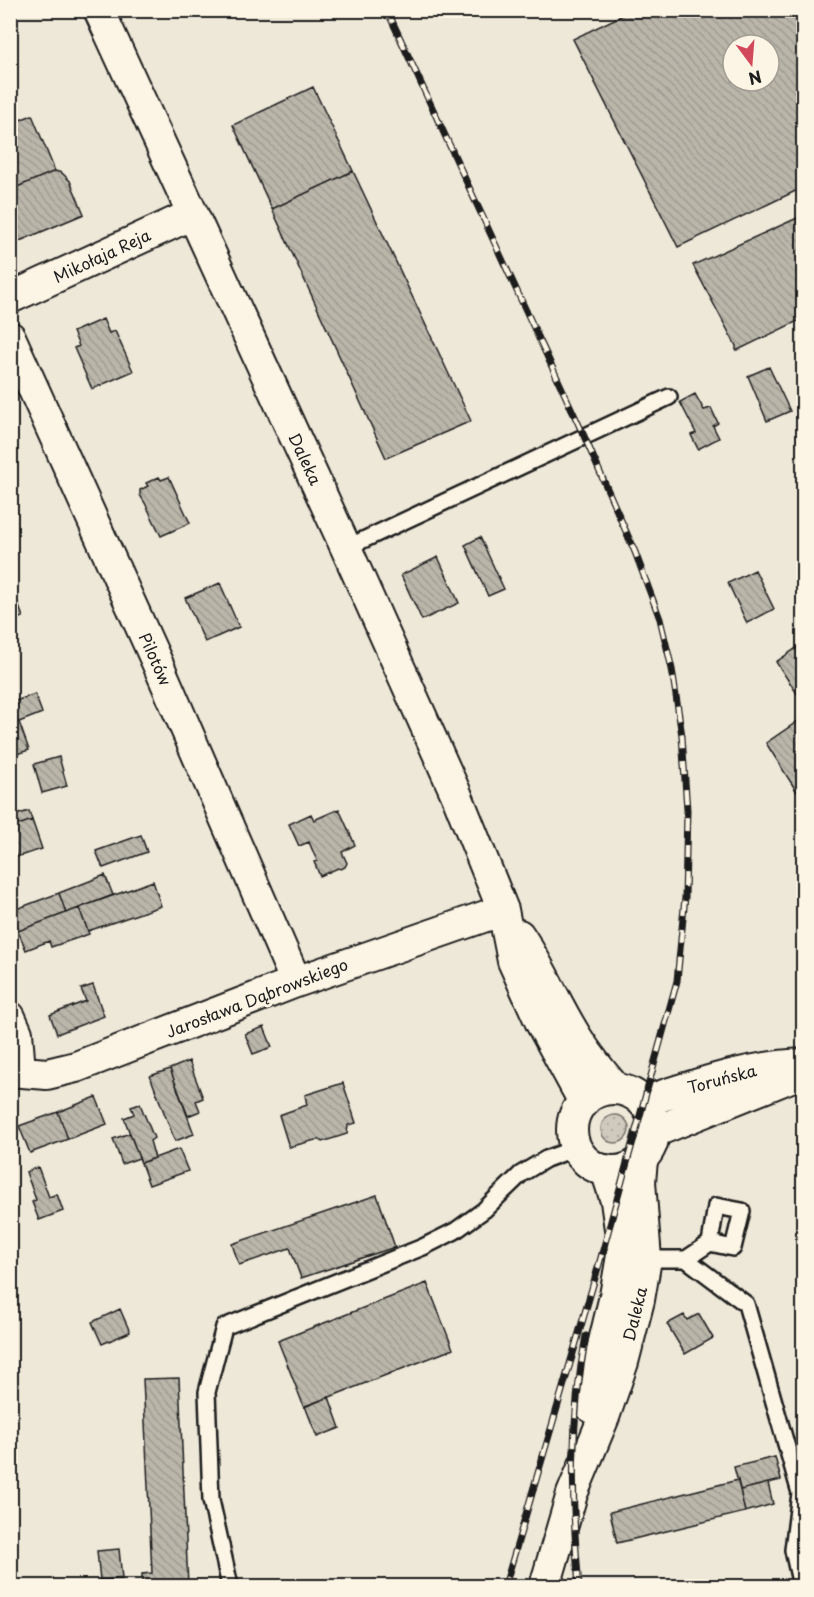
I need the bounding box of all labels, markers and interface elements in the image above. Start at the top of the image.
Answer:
north arrow [721,33,781,93]
text: N [746,65,765,92]
street label: Mikołaja Reja [49,222,154,288]
street label: Daleka [283,428,328,489]
street label: Pilotów [134,628,178,689]
street label: Jarosława Dąbrowskiego [162,951,351,1043]
street label: Toruńska [684,1057,759,1099]
street label: Daleka [616,1284,652,1344]

